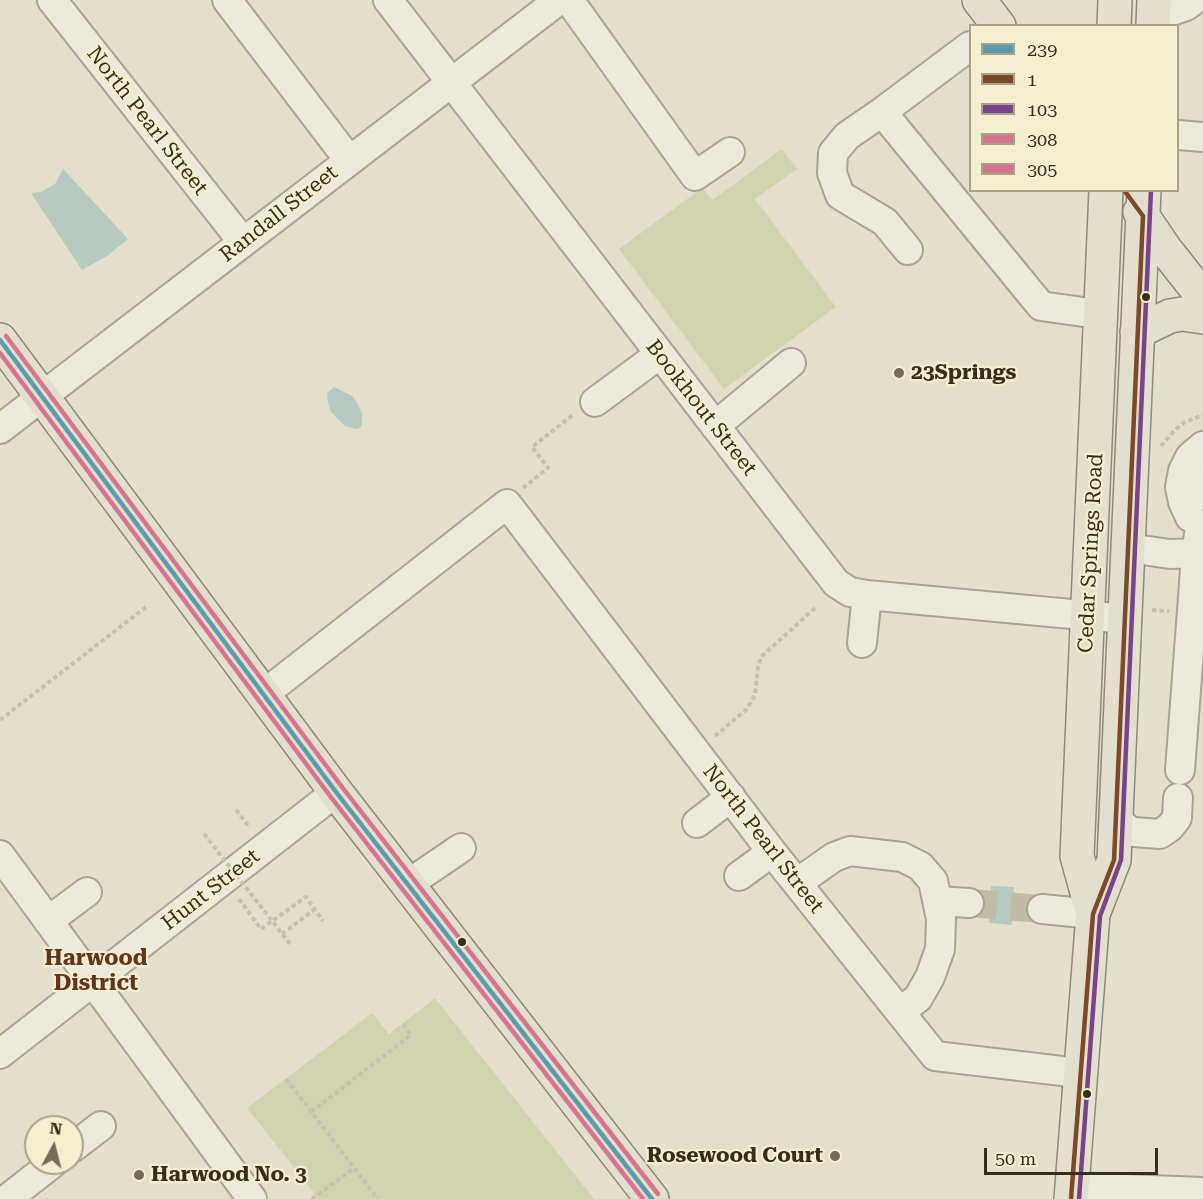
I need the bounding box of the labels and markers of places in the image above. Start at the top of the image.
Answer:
unlabelled marker [1140,291,1152,303]
place label: 23Springs [911,360,1016,386]
marker: 23Springs [892,366,906,380]
unlabelled marker [456,936,468,948]
unlabelled marker [1081,1088,1093,1100]
place label: Rosewood Court [647,1143,823,1169]
marker: Rosewood Court [828,1149,842,1163]
place label: Harwood No. 3 [151,1162,307,1188]
marker: Harwood No. 3 [132,1168,146,1182]

